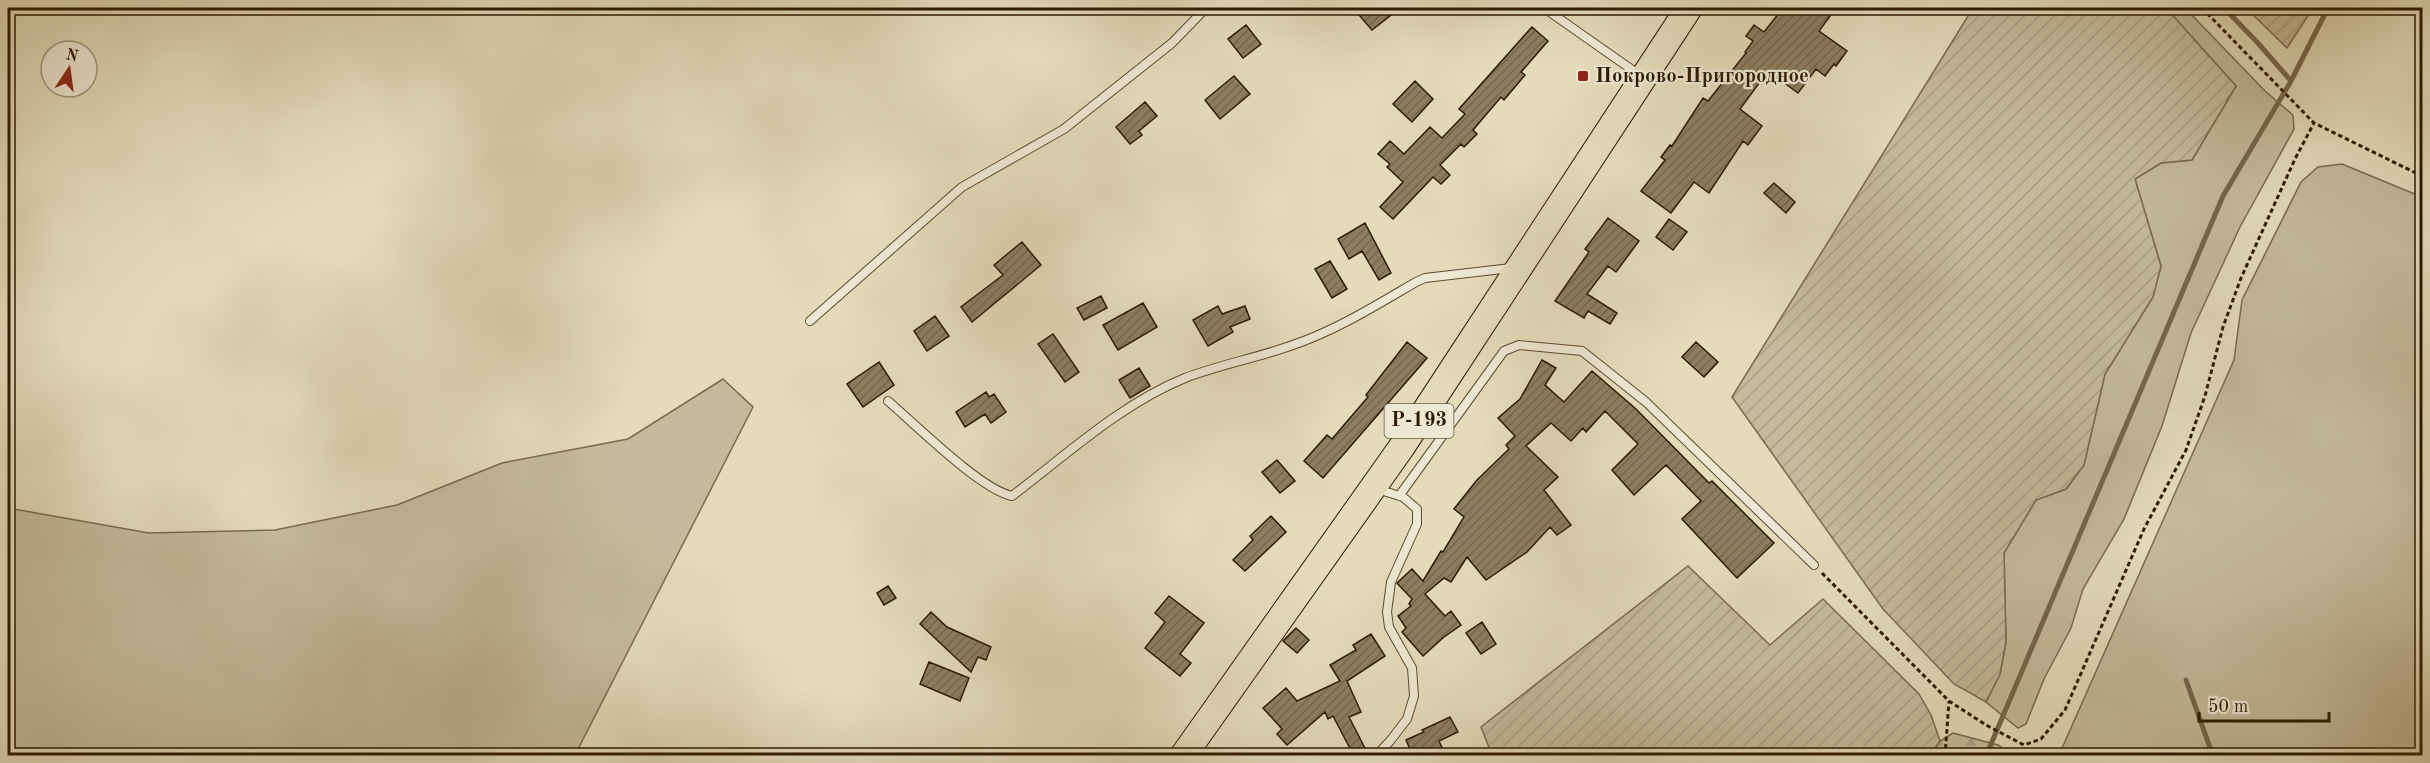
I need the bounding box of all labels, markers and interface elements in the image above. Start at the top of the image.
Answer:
north arrow [39,39,99,99]
text: N [64,47,80,66]
place label: Покрово-Пригородное [1595,66,1809,87]
marker: Покрово-Пригородное [1576,69,1590,83]
road number: Р-193 [1384,404,1454,438]
scale bar [2199,685,2330,723]
text: 50 m [2208,698,2248,716]

